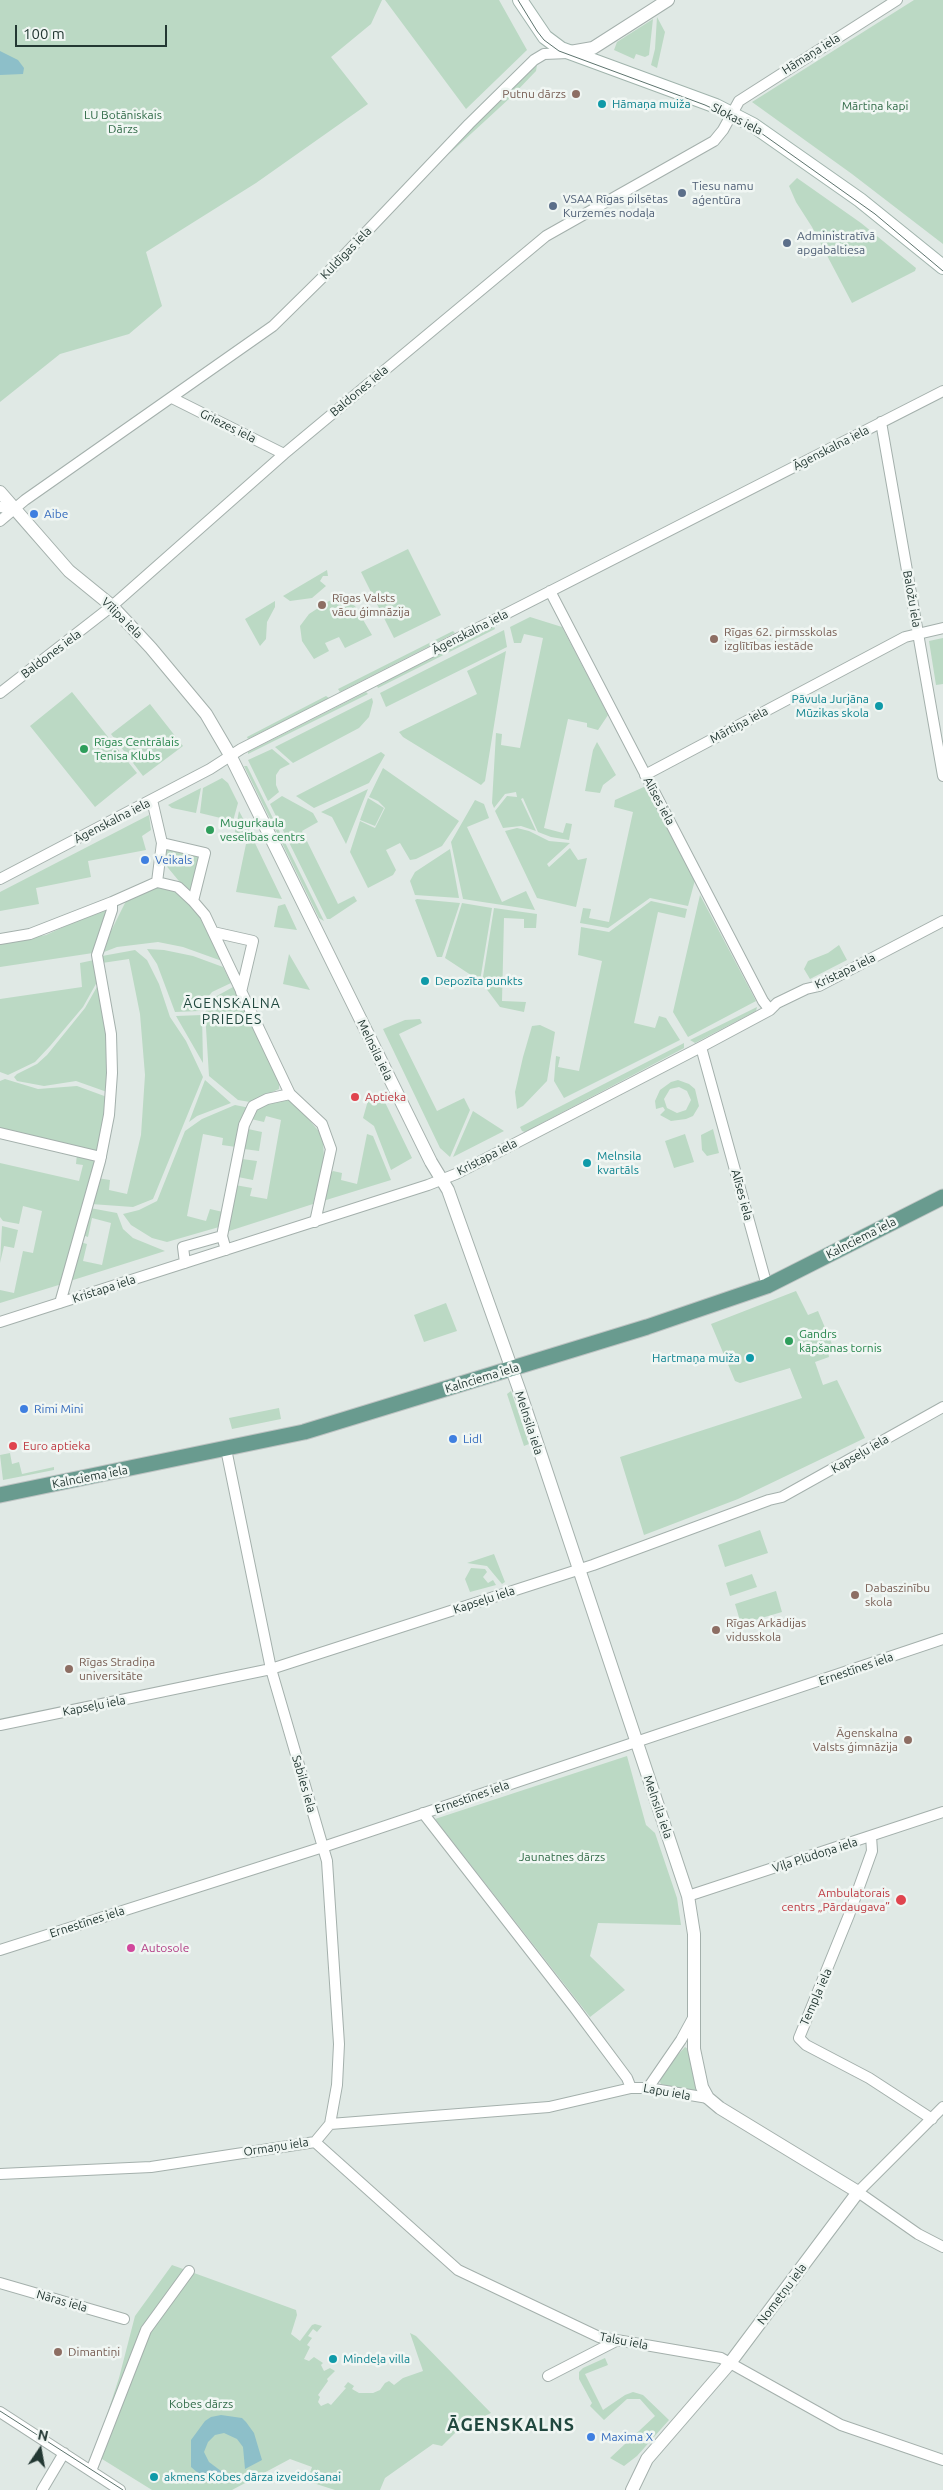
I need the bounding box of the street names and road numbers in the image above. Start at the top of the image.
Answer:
street label: Hāmaņa iela [779,30,843,78]
street label: Slokas iela [709,100,765,138]
street label: Kuldīgas iela [318,224,374,282]
street label: Baldones iela [327,363,391,419]
street label: Griezes iela [197,406,259,446]
street label: Āgenskalna iela [791,423,871,473]
street label: Baložu iela [900,569,924,629]
street label: Vīlipa iela [99,595,145,641]
street label: Āgenskalna iela [430,607,510,657]
street label: Baldones iela [18,627,84,681]
street label: Mārtiņa iela [708,704,770,746]
street label: Alīses iela [640,774,678,828]
street label: Āgenskalna iela [72,796,152,846]
street label: Kristapa iela [812,950,878,992]
street label: Melnsila iela [354,1017,396,1083]
street label: Kristapa iela [454,1136,520,1178]
street label: Alīses iela [728,1168,756,1222]
street label: Kalnciema iela [824,1214,898,1262]
street label: Kristapa iela [71,1272,137,1306]
street label: Kalnciema iela [443,1360,521,1396]
street label: Melnsila iela [512,1389,546,1457]
street label: Kapseļu iela [829,1432,891,1476]
street label: Kalnciema iela [51,1463,129,1491]
street label: Kapseļu iela [451,1583,517,1617]
street label: Ernestīnes iela [817,1650,895,1688]
street label: Kapseļu iela [61,1693,127,1719]
street label: Sabiles iela [289,1754,319,1814]
street label: Melnsila iela [640,1773,676,1841]
street label: Ernestīnes iela [433,1778,511,1816]
street label: Viļa Plūdoņa iela [771,1834,859,1876]
street label: Ernestīnes iela [48,1903,126,1941]
street label: Tempļa iela [797,1966,835,2028]
street label: Lapu iela [642,2081,692,2103]
street label: Ormaņu iela [242,2135,310,2159]
street label: Nometņu iela [754,2261,810,2327]
street label: Nāras iela [35,2287,89,2315]
street label: Talsu iela [598,2329,650,2353]

